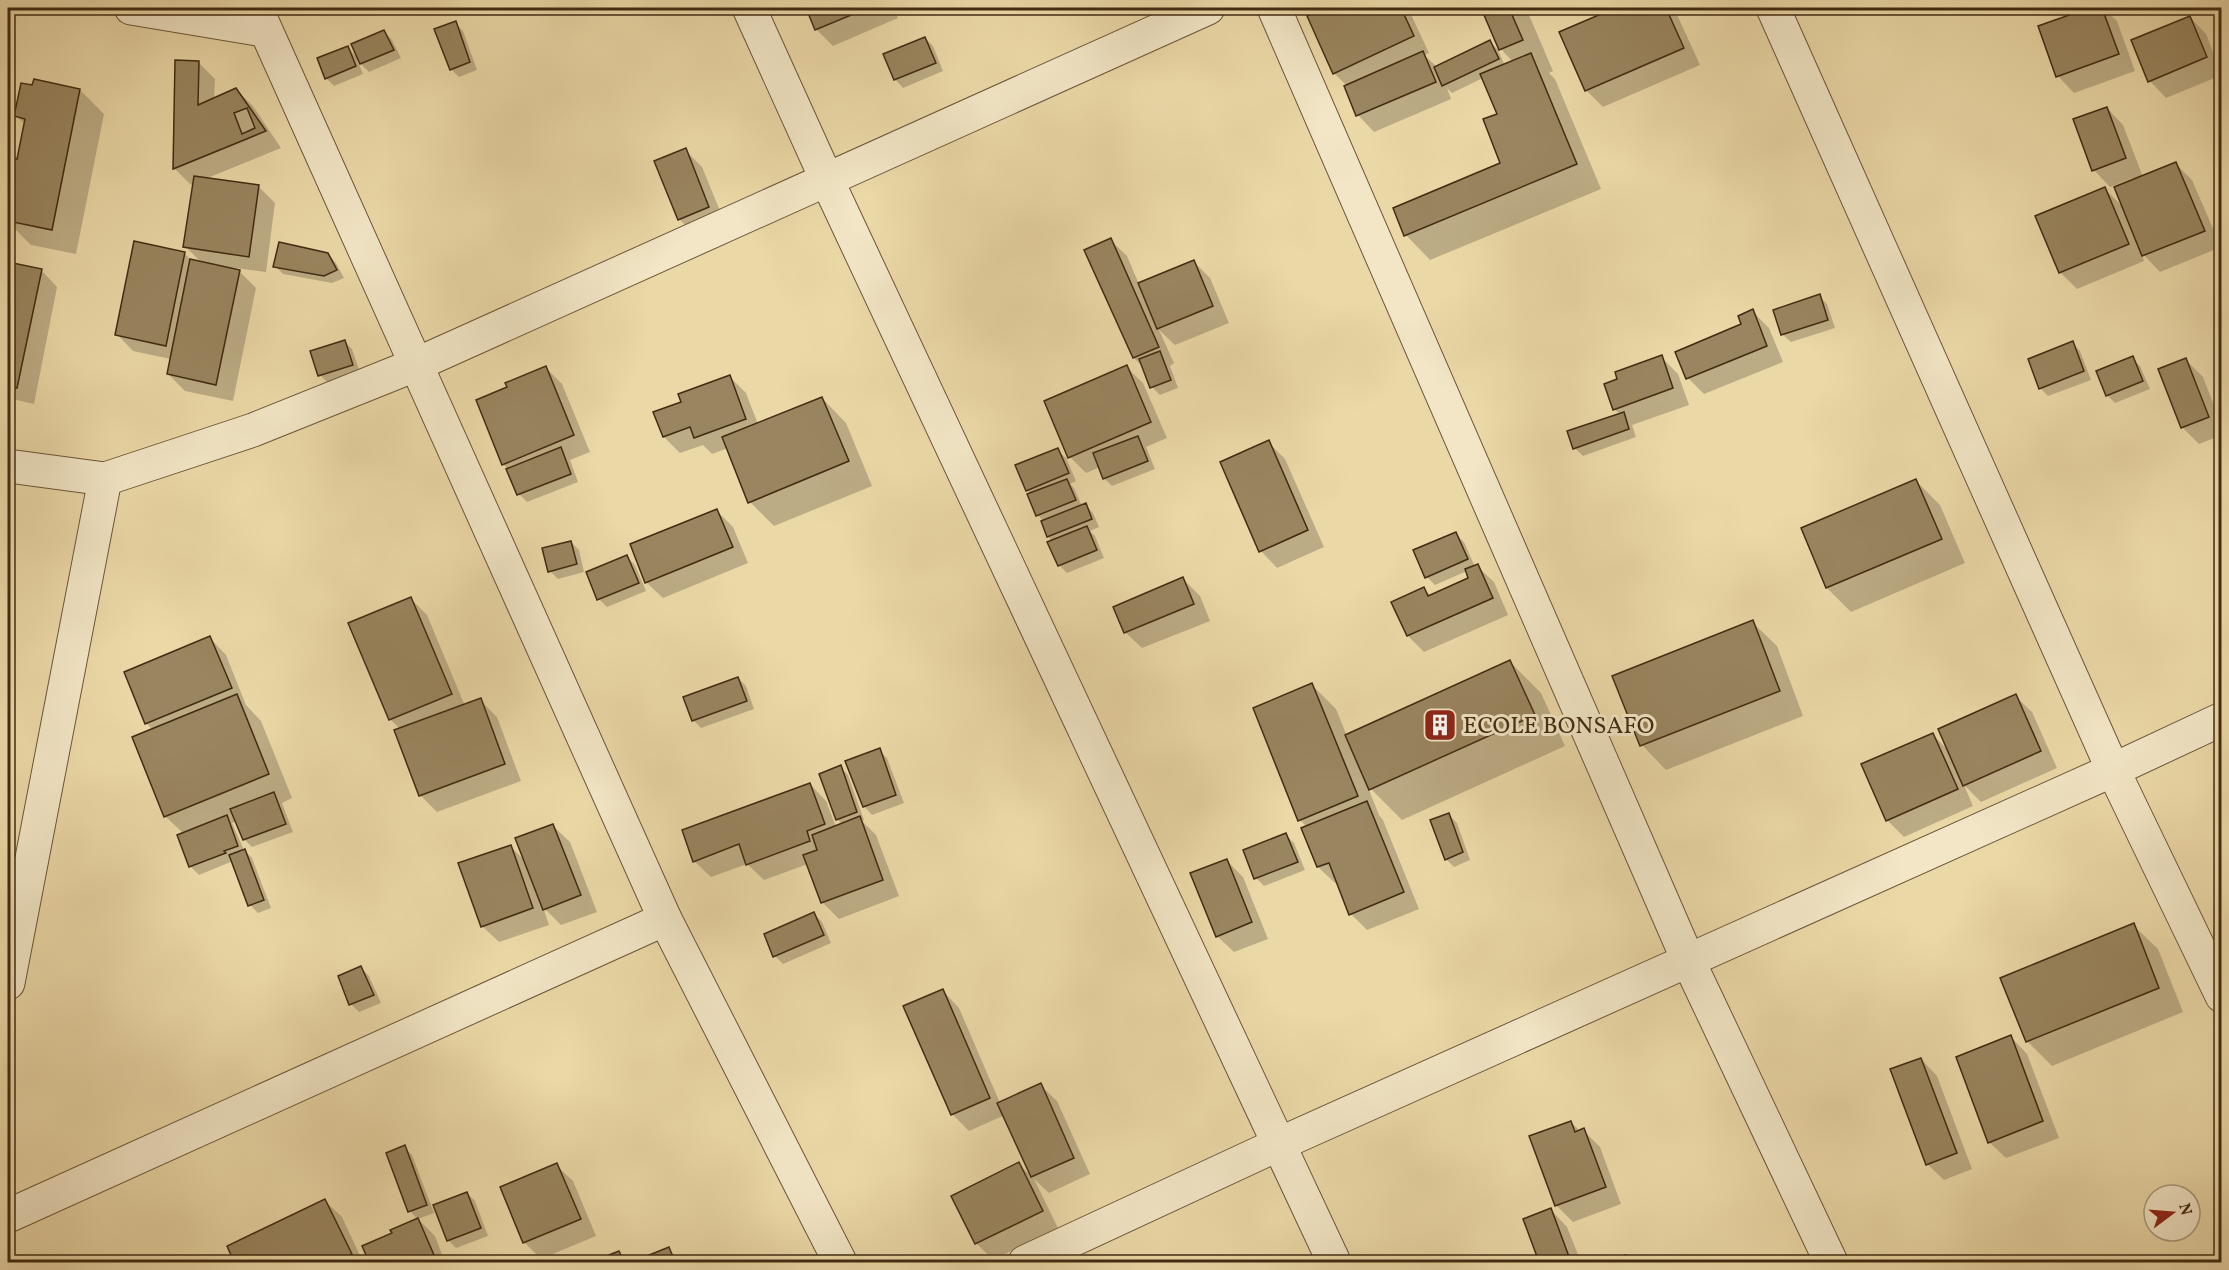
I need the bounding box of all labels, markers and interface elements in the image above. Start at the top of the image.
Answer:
building icon: ECOLE BONSAFO [1422,707,1458,743]
place label: ECOLE BONSAFO [1463,710,1654,744]
north arrow [2142,1183,2202,1243]
text: N [2172,1201,2197,1218]

